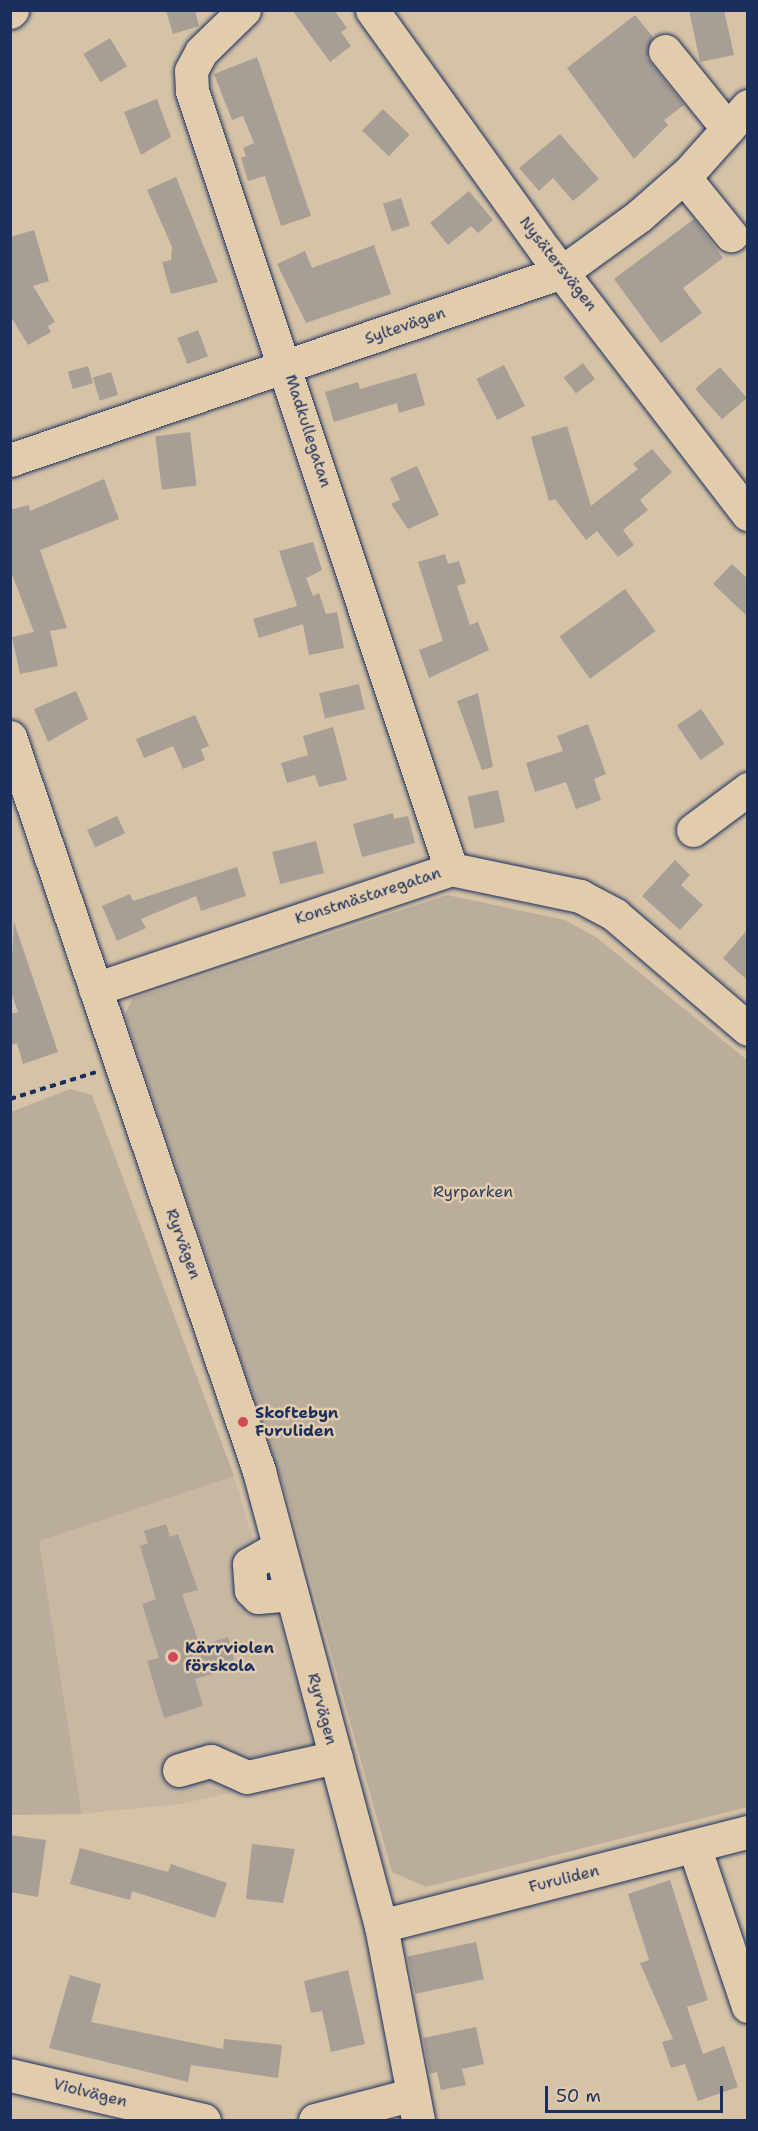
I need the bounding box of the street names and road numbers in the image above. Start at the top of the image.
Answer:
street label: Nysätersvägen [515,213,601,315]
street label: Syltevägen [362,303,448,349]
street label: Madkullegatan [281,372,335,490]
street label: Konstmästaregatan [293,863,443,929]
street label: Ryrvägen [161,1206,205,1282]
street label: Ryrvägen [303,1671,341,1747]
street label: Furuliden [527,1861,601,1897]
street label: Violvägen [51,2075,129,2111]

